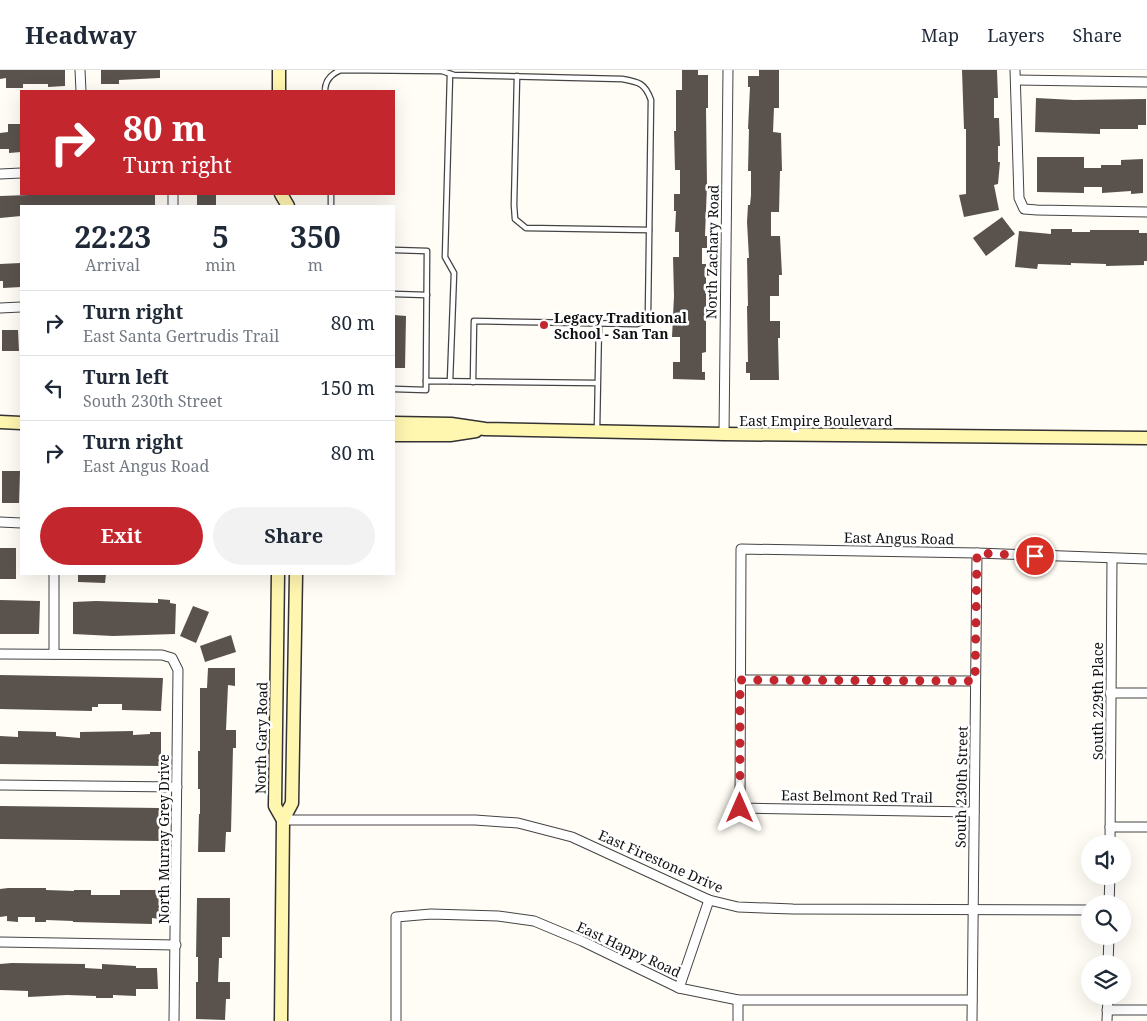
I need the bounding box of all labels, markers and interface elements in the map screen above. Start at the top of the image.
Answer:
text: Headway [25,18,137,51]
text: Map [921,23,959,47]
text: Layers [987,23,1045,47]
text: Share [1073,23,1122,47]
text: 80 m [123,104,206,151]
icon: right [40,110,105,175]
text: Turn right [123,149,232,179]
street label: North Zachary Road [701,184,723,319]
text: 22:23 [74,216,151,257]
text: 5 [212,216,229,257]
text: 350 [290,216,341,257]
text: Arrival [85,254,140,276]
text: min [205,254,236,276]
text: m [308,254,323,276]
text: Turn right [83,299,183,325]
place label: Legacy Traditional School - San Tan [554,308,687,343]
icon: right [40,309,68,337]
text: 80 m [331,310,375,336]
marker: Legacy Traditional School - San Tan [538,319,550,331]
text: East Santa Gertrudis Trail [83,325,279,347]
text: Turn left [83,364,169,390]
icon: left [40,374,68,402]
text: 150 m [320,375,375,401]
text: South 230th Street [83,390,222,412]
street label: East Empire Boulevard [739,411,893,430]
text: Turn right [83,429,183,455]
icon: right [40,439,68,467]
text: 80 m [331,440,375,466]
text: East Angus Road [83,455,209,477]
button: Exit [40,507,203,565]
button: Share [213,507,375,565]
street label: East Angus Road [844,528,955,548]
pin [1014,535,1056,577]
icon: arrive [1021,542,1049,570]
street label: South 229th Place [1088,642,1107,760]
street label: North Gary Road [251,681,271,794]
street label: South 230th Street [950,726,972,848]
street label: North Murray Grey Drive [154,754,173,924]
position arrow [713,781,765,833]
street label: East Belmont Red Trail [781,785,934,807]
street label: East Firestone Drive [596,825,726,897]
map controls [1081,835,1131,1005]
button: sound [1081,835,1131,885]
button: search [1081,895,1131,945]
street label: East Happy Road [574,917,684,982]
button: layers [1081,955,1131,1005]

